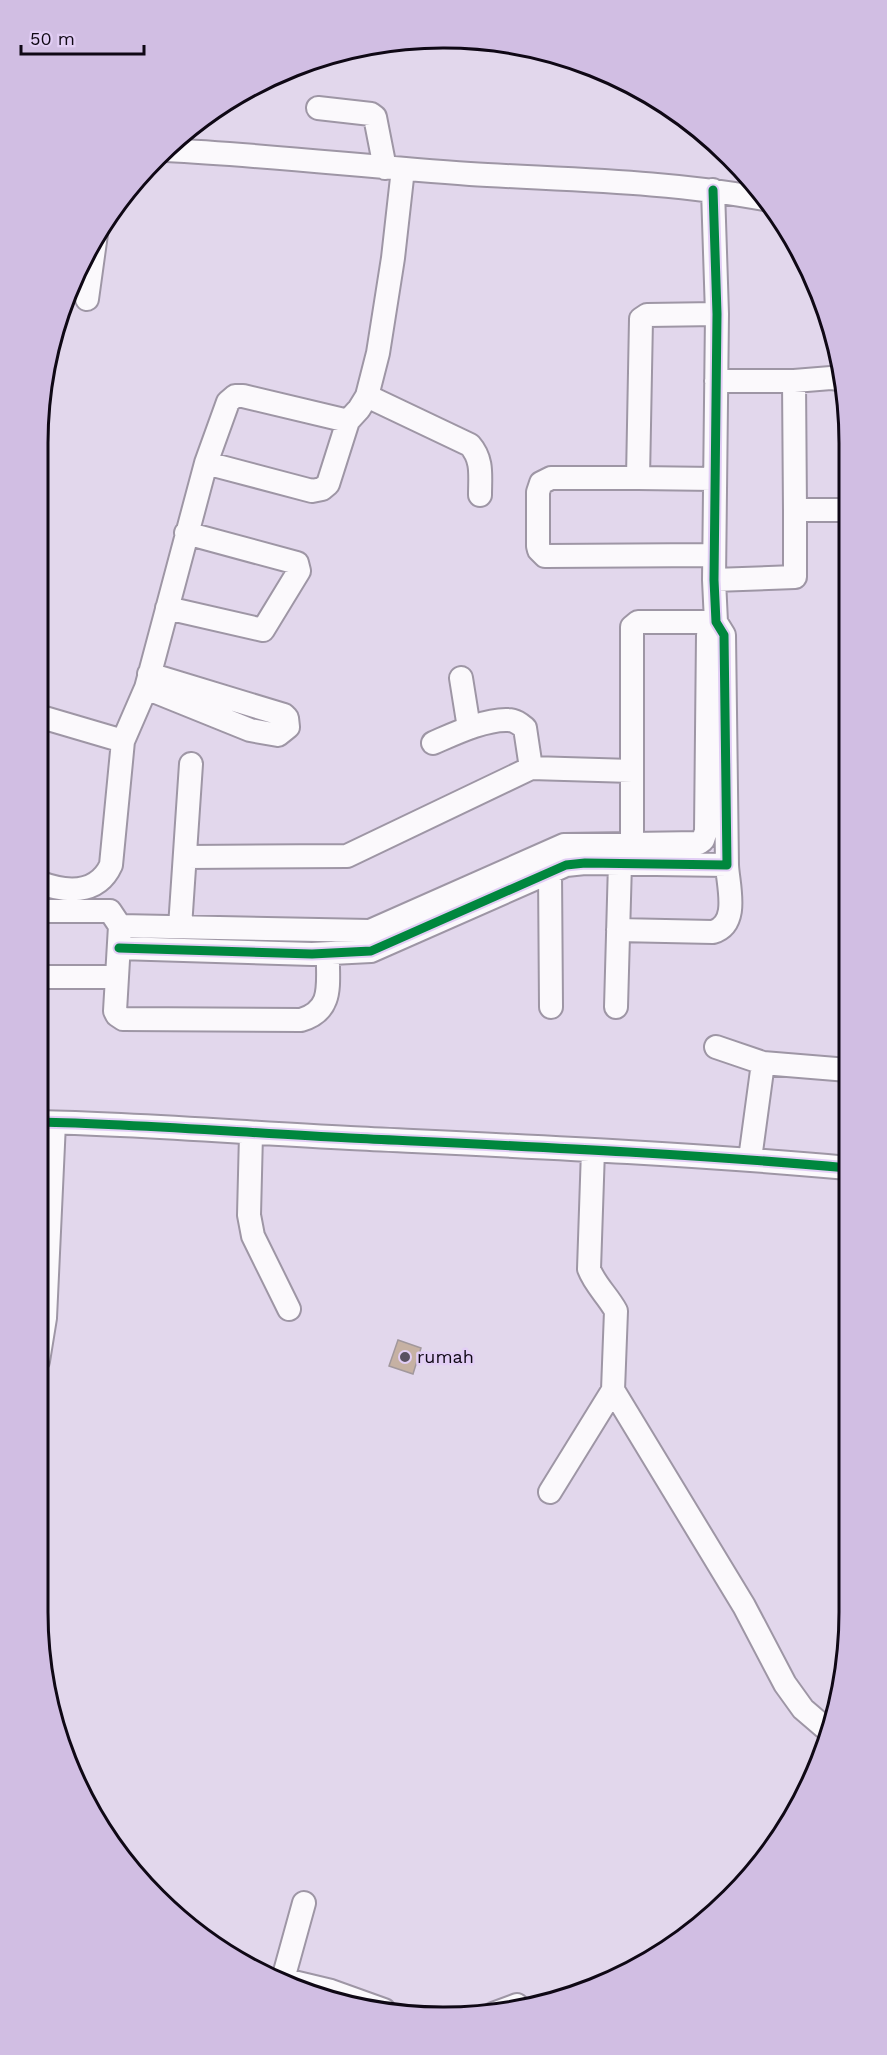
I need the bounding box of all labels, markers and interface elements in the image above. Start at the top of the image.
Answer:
scale bar [21,18,144,56]
text: 50 m [30,28,75,49]
place label: rumah [417,1346,474,1367]
marker: rumah [398,1350,412,1364]

